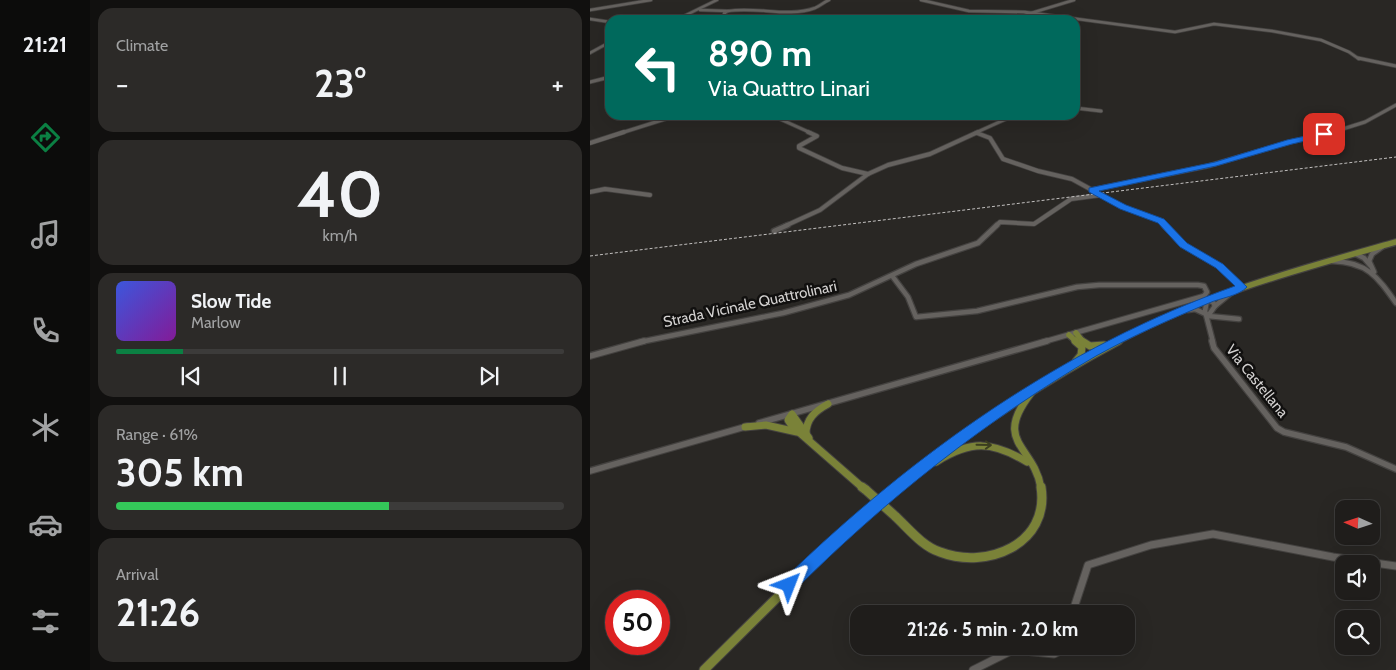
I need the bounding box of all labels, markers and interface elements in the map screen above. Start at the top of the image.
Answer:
text: 21:21 [23,31,67,58]
text: 890 m [708,32,812,75]
icon: left [625,35,690,100]
text: Climate [116,36,168,55]
text: 23° [314,60,366,107]
text: − [116,67,128,101]
text: + [552,67,564,101]
text: Via Quattro Linari [708,75,870,102]
pin [1303,113,1345,155]
icon: directions [28,120,63,155]
icon: arrive [1310,120,1338,148]
text: 40 [297,154,383,233]
icon: music [28,217,63,252]
text: km/h [322,226,358,245]
street label: Strada Vicinale Quattrolinari [662,277,838,331]
text: Slow Tide [191,290,271,313]
icon: phone [28,313,63,348]
text: Marlow [191,313,241,332]
street label: Via Castellana [1222,341,1292,422]
icon: previous [177,362,205,390]
icon: pause [326,362,354,390]
icon: next [475,362,503,390]
icon: climate [28,410,63,445]
text: Range · 61% [116,425,198,444]
one-way arrow [975,440,991,450]
text: 305 km [116,449,244,496]
north arrow [1335,500,1380,545]
map controls [1335,500,1380,655]
icon: car [28,507,63,542]
button: sound [1335,555,1380,600]
position arrow [762,558,814,610]
text: Arrival [116,565,159,584]
text: 21:26 [116,589,200,636]
speed limit sign: 50 [605,590,670,655]
icon: filters [28,604,63,639]
button: search [1335,610,1380,655]
text: 21:26 · 5 min · 2.0 km [907,618,1078,641]

